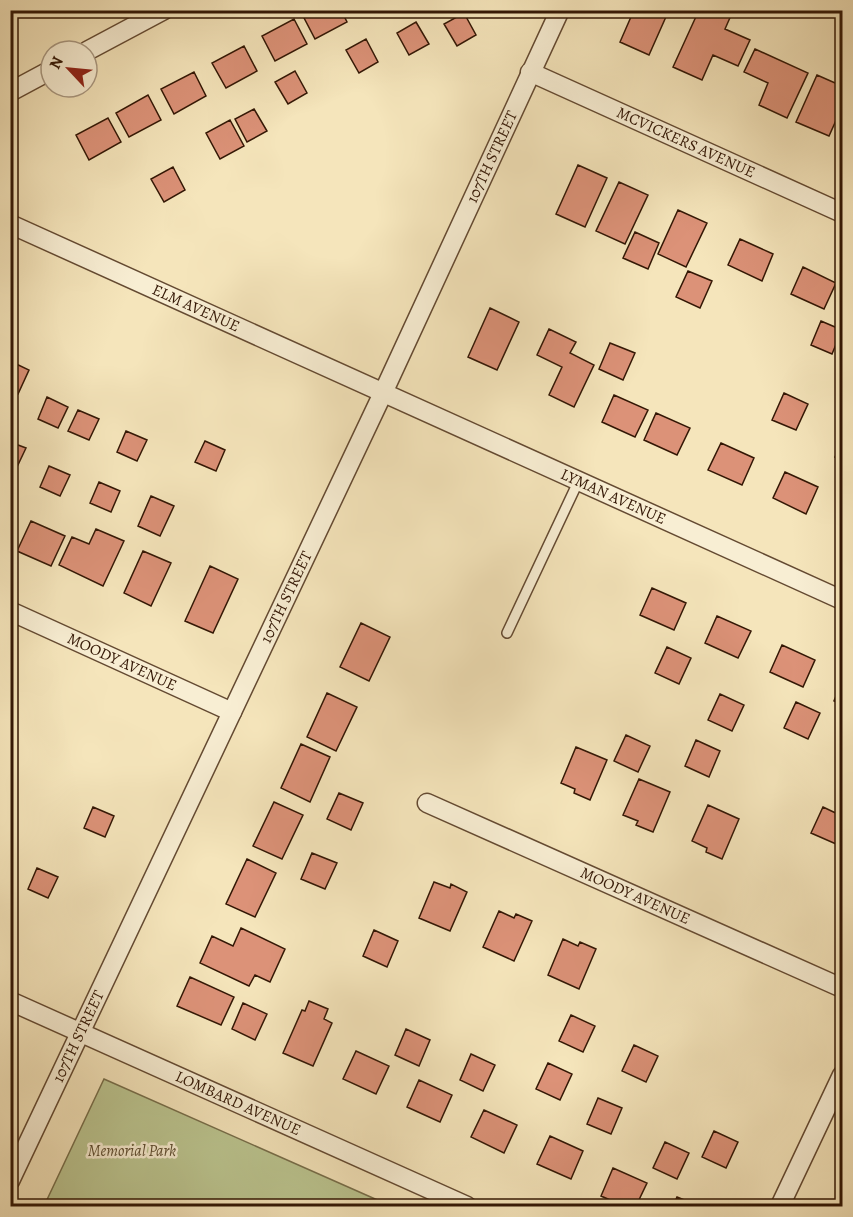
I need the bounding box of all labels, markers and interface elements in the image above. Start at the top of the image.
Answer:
north arrow [39,39,99,99]
text: N [44,52,69,73]
street label: MCVICKERS AVENUE [613,102,759,183]
street label: 107TH STREET [461,107,523,207]
street label: ELM AVENUE [148,279,243,337]
street label: LYMAN AVENUE [557,463,669,530]
street label: 107TH STREET [255,547,318,647]
street label: MOODY AVENUE [64,627,180,696]
street label: MOODY AVENUE [577,862,694,930]
street label: 107TH STREET [47,987,110,1086]
street label: LOMBARD AVENUE [172,1066,305,1141]
park label: Memorial Park [88,1140,176,1162]

